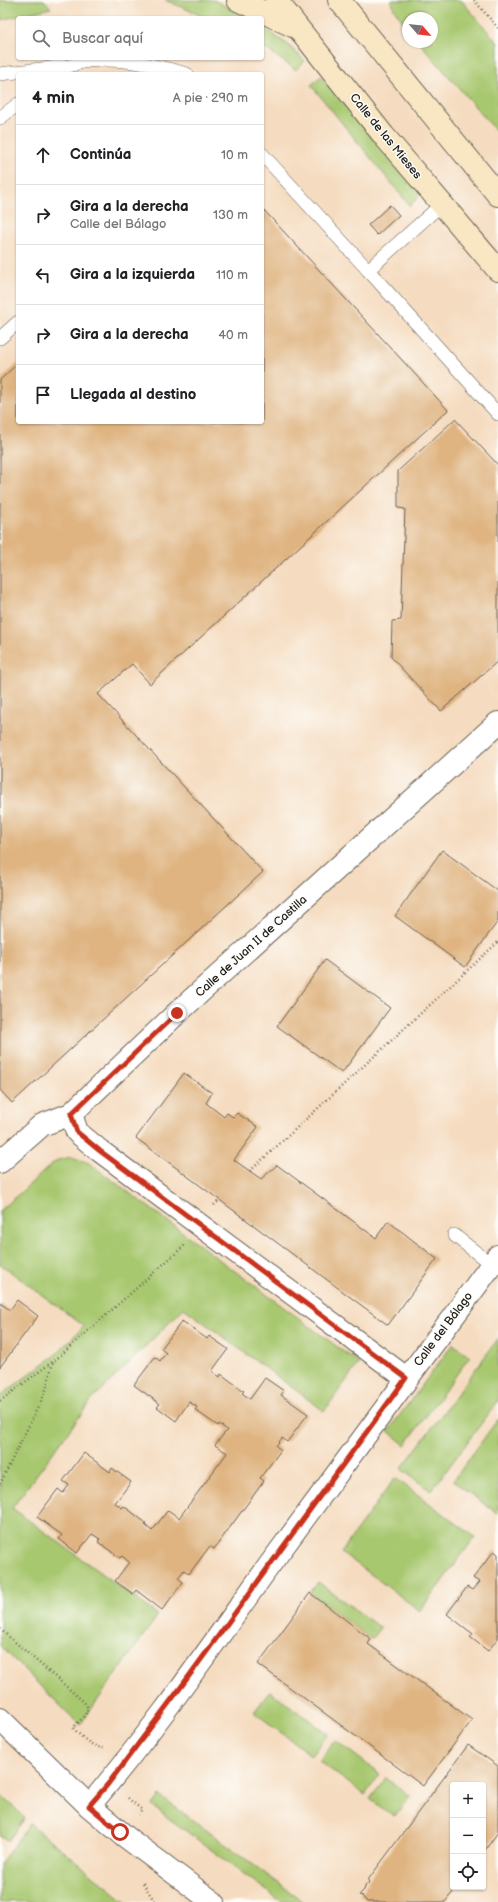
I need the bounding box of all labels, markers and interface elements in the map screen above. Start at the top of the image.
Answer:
north arrow [402,12,438,48]
search box [16,16,264,60]
icon: search [30,27,52,49]
text: Buscar aquí [62,29,143,48]
text: 4 min [32,88,75,108]
text: A pie · 290 m [173,90,248,106]
street label: Calle de las Mieses [346,90,425,182]
icon: ahead [32,144,54,166]
text: Continúa [70,145,131,164]
text: 10 m [221,147,248,163]
text: Gira a la derecha [70,197,189,216]
icon: right [32,204,54,226]
text: 130 m [213,207,248,223]
text: Calle del Bálago [70,216,166,232]
icon: left [32,264,54,286]
text: Gira a la izquierda [70,265,195,284]
text: 110 m [216,267,248,283]
icon: right [32,324,54,346]
text: Gira a la derecha [70,325,189,344]
text: 40 m [218,327,248,343]
icon: arrive [32,384,54,406]
text: Llegada al destino [70,385,196,404]
street label: Calle de Juan II de Castilla [192,892,310,1000]
route end [168,1004,186,1022]
street label: Calle del Bálago [411,1289,476,1369]
map controls [450,1782,486,1890]
button: + [450,1782,486,1818]
button: − [450,1818,486,1854]
route start [111,1823,129,1841]
button: locate [450,1854,486,1890]

